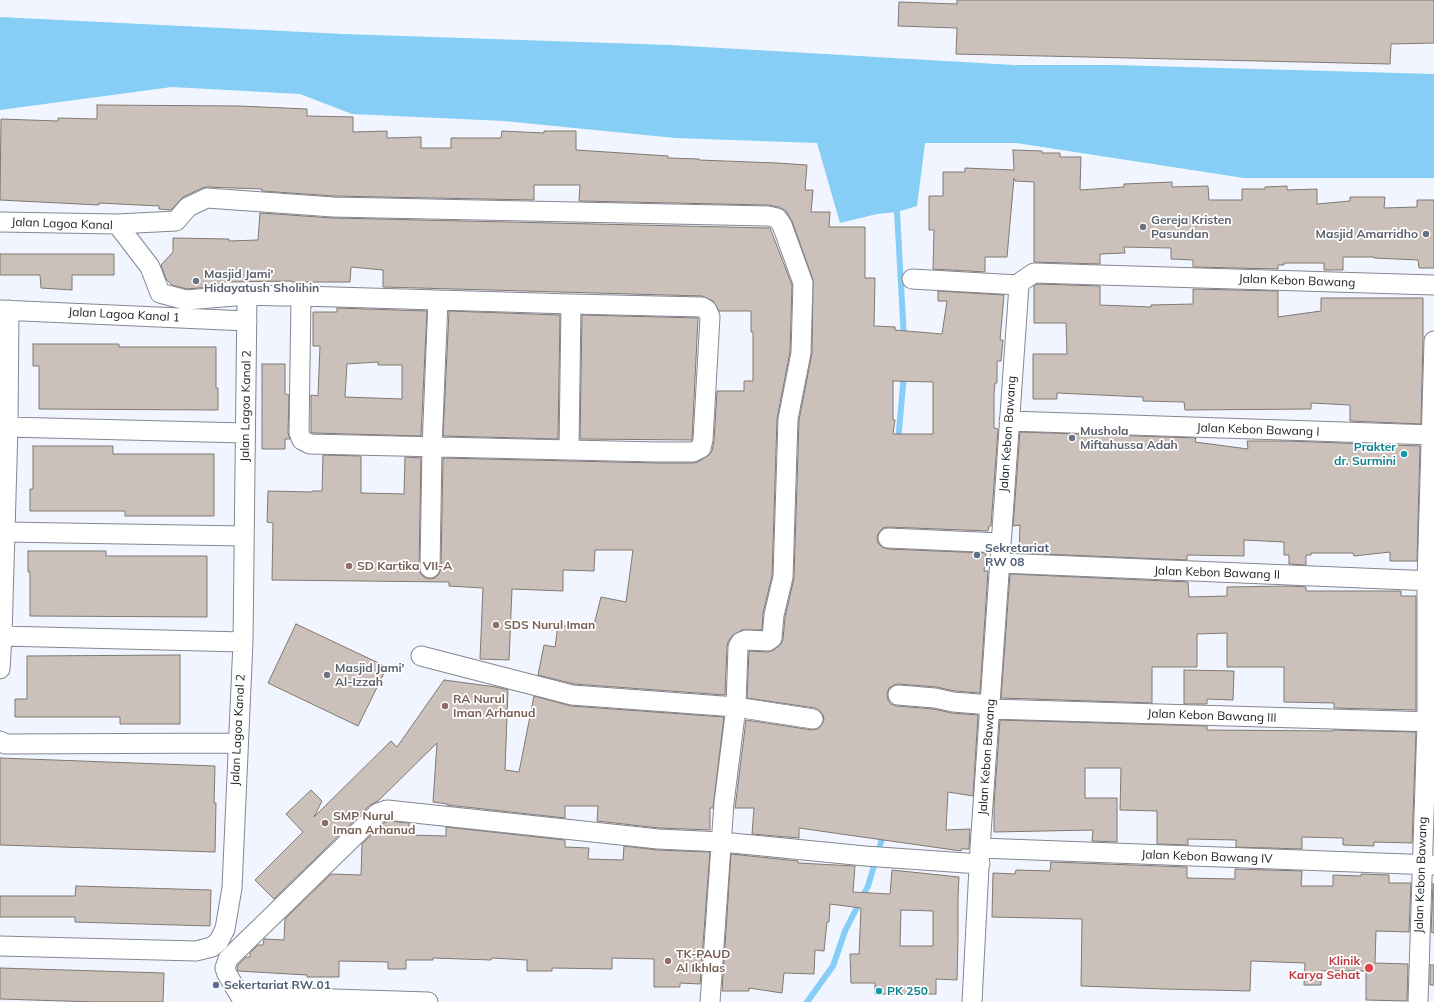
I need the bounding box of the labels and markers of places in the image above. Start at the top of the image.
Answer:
place label: Gereja Kristen Pasundan [1151,213,1232,241]
marker: Gereja Kristen Pasundan [1138,222,1148,232]
place label: Masjid Amarridho [1316,227,1418,241]
marker: Masjid Amarridho [1421,229,1431,239]
place label: Masjid Jami' Hidayatush Sholihin [204,267,319,295]
marker: Masjid Jami' Hidayatush Sholihin [191,276,201,286]
place label: Mushola Miftahussa Adah [1080,424,1178,452]
marker: Mushola Miftahussa Adah [1067,433,1077,443]
place label: Prakter dr. Surmini [1334,440,1396,468]
marker: Prakter dr. Surmini [1399,449,1409,459]
place label: Sekretariat RW 08 [985,541,1049,569]
marker: Sekretariat RW 08 [972,550,982,560]
place label: SD Kartika VII-A [357,559,452,573]
marker: SD Kartika VII-A [344,561,354,571]
place label: SDS Nurul Iman [504,618,595,632]
marker: SDS Nurul Iman [491,620,501,630]
place label: Masjid Jami' Al-Izzah [335,661,405,689]
marker: Masjid Jami' Al-Izzah [322,670,332,680]
place label: RA Nurul Iman Arhanud [453,692,535,720]
marker: RA Nurul Iman Arhanud [440,701,450,711]
place label: SMP Nurul Iman Arhanud [333,809,415,837]
marker: SMP Nurul Iman Arhanud [320,818,330,828]
place label: TK-PAUD Al Ikhlas [676,947,730,975]
place label: Klinik Karya Sehat [1289,954,1360,982]
marker: TK-PAUD Al Ikhlas [663,956,673,966]
marker: Klinik Karya Sehat [1363,962,1375,974]
place label: Sekertariat RW 01 [224,978,331,992]
marker: Sekertariat RW 01 [211,980,221,990]
place label: PK 250 [887,984,928,998]
marker: PK 250 [874,986,884,996]

